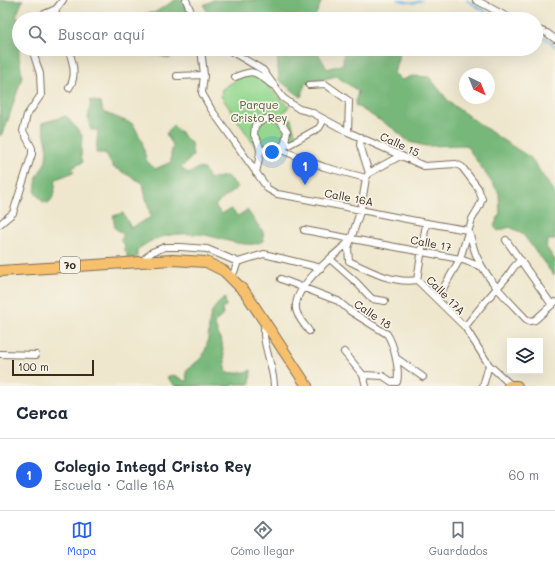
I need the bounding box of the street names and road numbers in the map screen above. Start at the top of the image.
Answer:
street label: Calle 15 [378,128,422,160]
street label: Calle 16A [323,185,375,209]
street label: Calle 17 [409,232,453,254]
road number: 70 [60,257,80,273]
street label: Calle 17A [423,272,469,318]
street label: Calle 18 [351,296,395,332]

